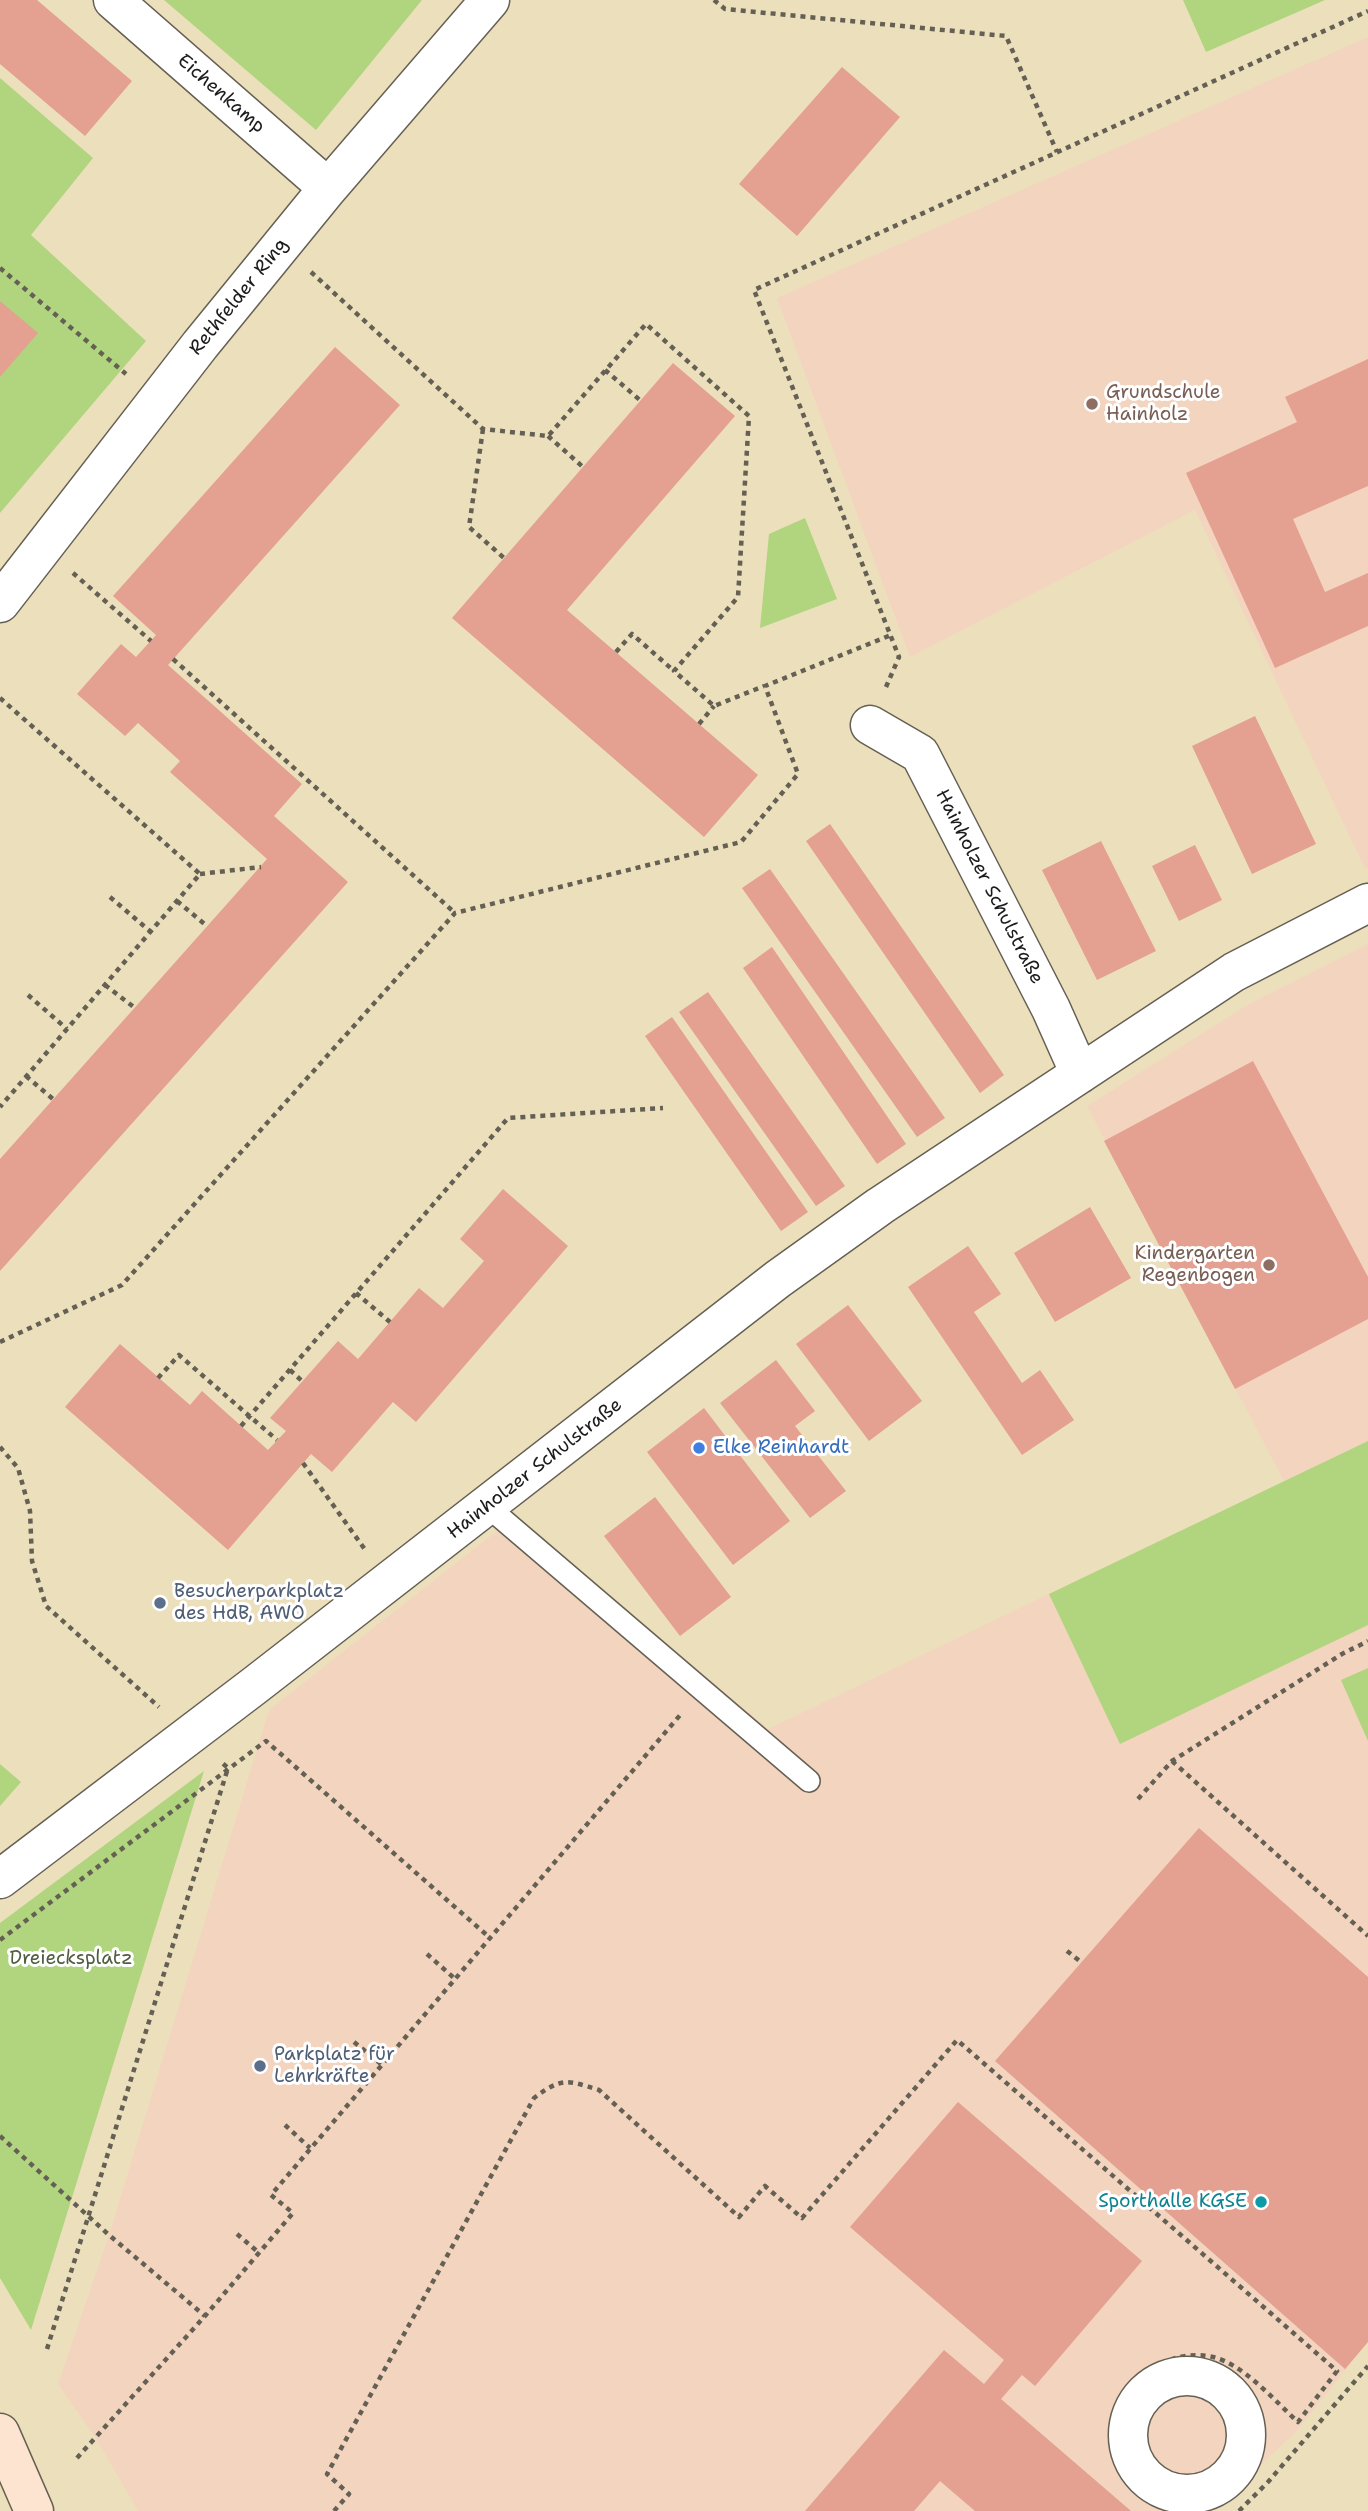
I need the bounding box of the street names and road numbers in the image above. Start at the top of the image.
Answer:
street label: Eichenkamp [172,50,270,138]
street label: Rethfelder Ring [185,234,293,360]
street label: Hainholzer Schulstraße [930,786,1048,988]
street label: Hainholzer Schulstraße [443,1394,627,1544]

